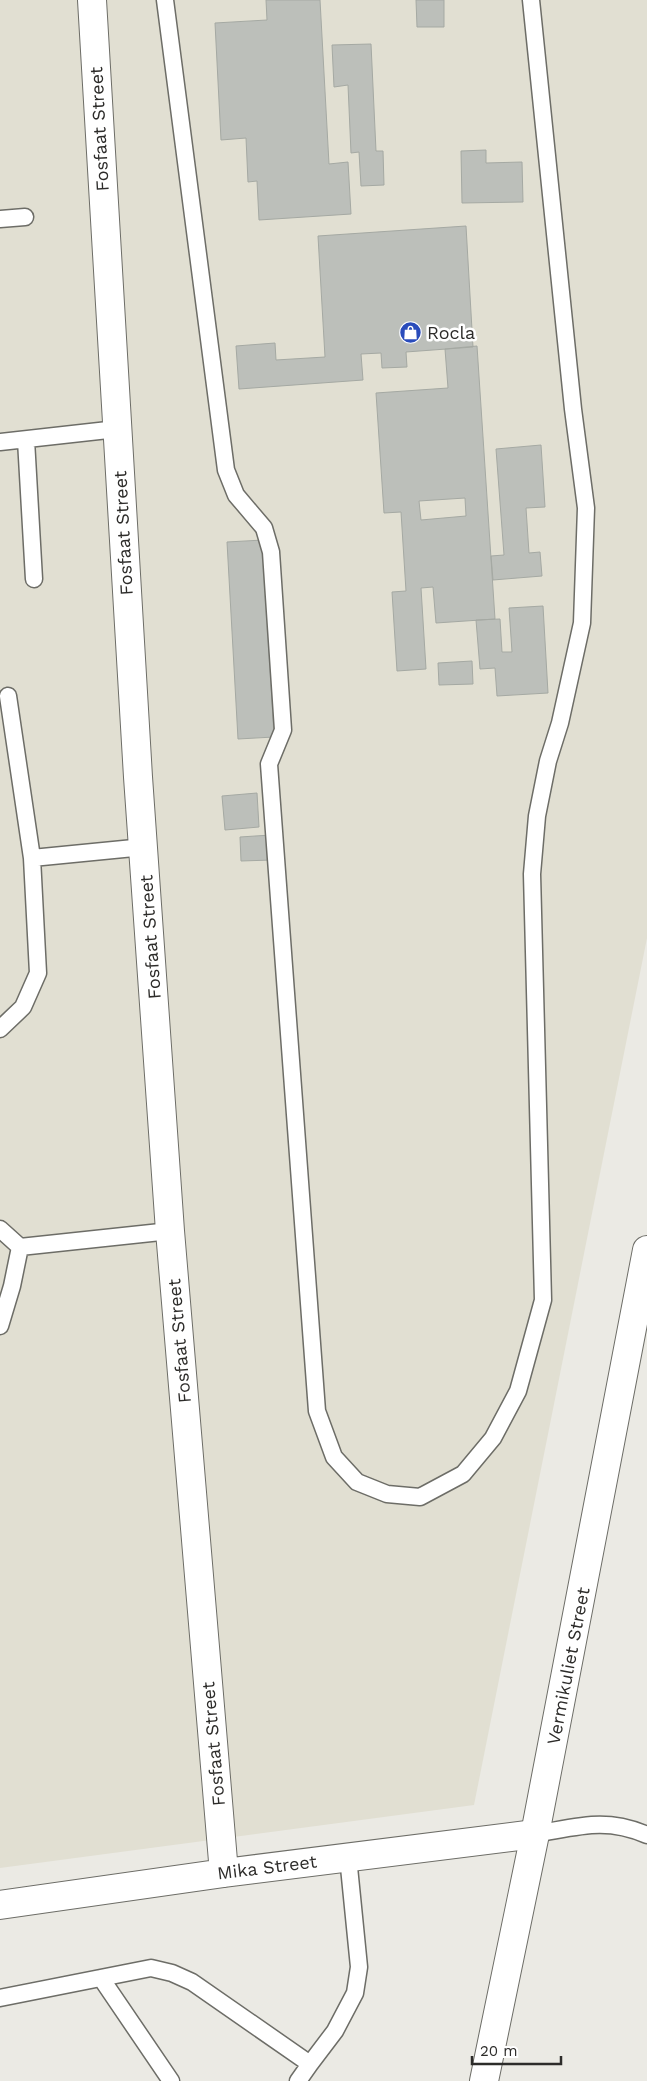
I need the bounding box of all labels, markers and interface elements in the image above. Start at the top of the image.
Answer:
street label: Fosfaat Street [85,66,113,192]
shop icon: Rocla [399,320,423,344]
place label: Rocla [427,322,475,343]
street label: Fosfaat Street [109,470,137,596]
street label: Fosfaat Street [135,874,165,1000]
street label: Fosfaat Street [163,1278,195,1404]
street label: Vermikuliet Street [542,1585,594,1747]
street label: Fosfaat Street [197,1681,229,1807]
street label: Mika Street [216,1850,318,1884]
scale bar [472,2034,561,2066]
text: 20 m [480,2042,518,2060]

